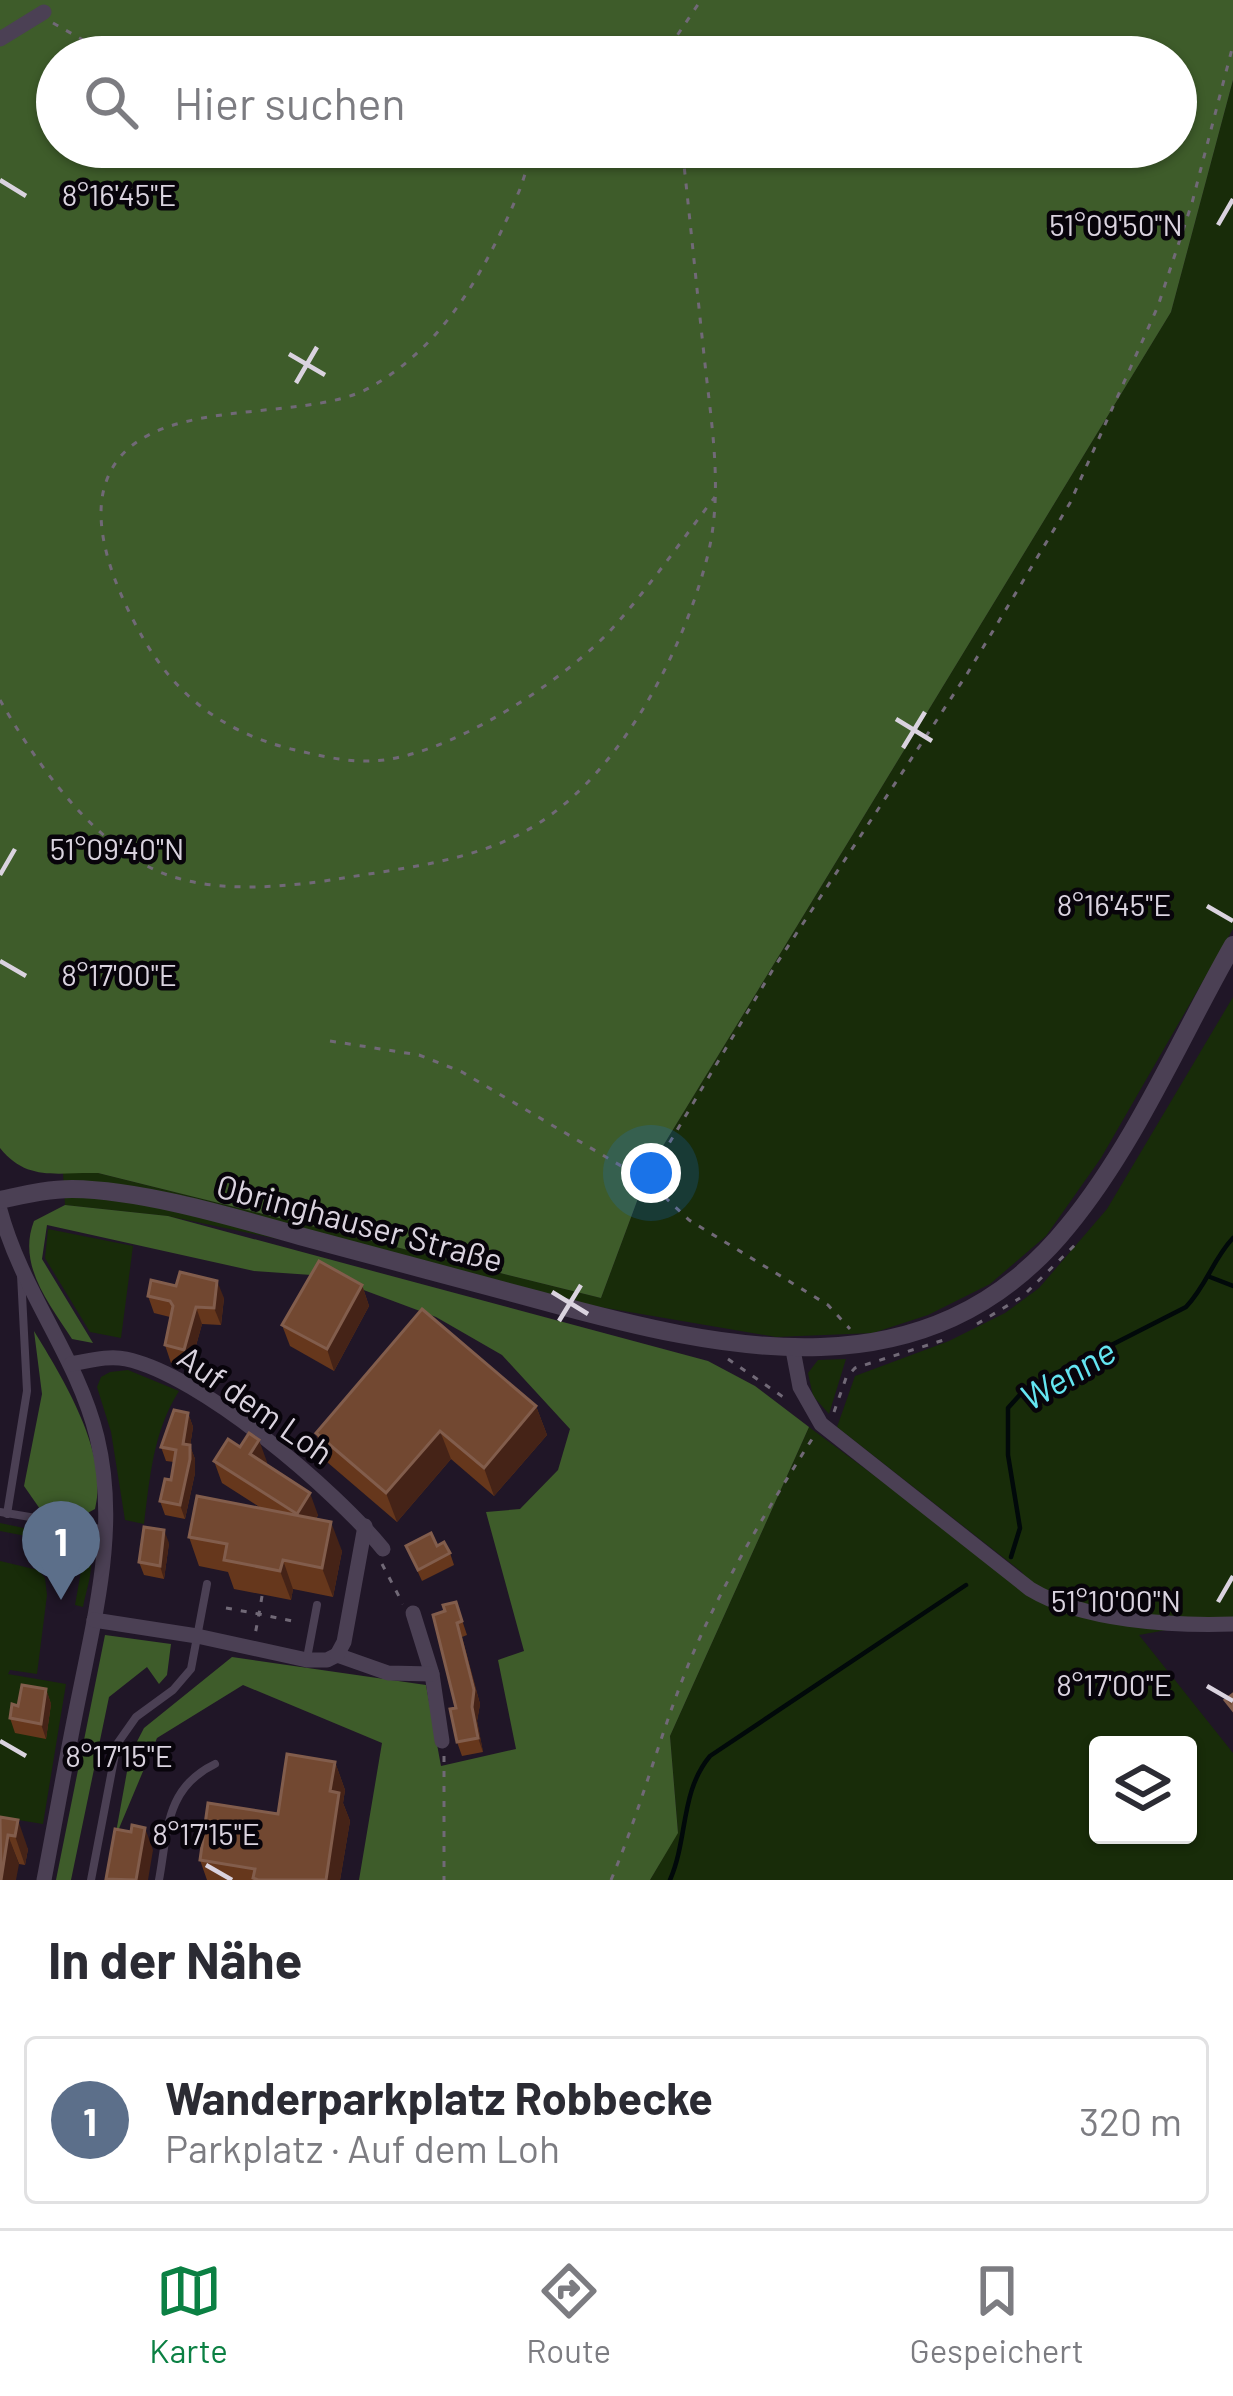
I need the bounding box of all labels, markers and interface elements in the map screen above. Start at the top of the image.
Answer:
search box [36,36,1197,168]
icon: search [78,69,144,135]
text: Hier suchen [174,75,406,129]
text: 8°16'45"E [62,176,176,212]
text: 51°09'50"N [1049,206,1183,242]
text: 51°09'40"N [50,830,184,866]
text: 8°16'45"E [1057,886,1171,922]
text: 8°17'00"E [61,956,177,992]
your location [621,1143,681,1203]
street label: Obringhauser Straße [212,1165,508,1279]
water label: Wenne [1012,1328,1122,1418]
street label: Auf dem Loh [171,1336,341,1472]
pin: 1 [22,1501,100,1600]
text: 51°10'00"N [1051,1582,1181,1618]
text: 8°17'00"E [1056,1666,1172,1702]
map controls [1089,1736,1197,1844]
button: layers [1089,1736,1197,1844]
text: 8°17'15"E [65,1737,173,1773]
text: 8°17'15"E [152,1815,260,1851]
text: In der Nähe [48,1928,302,1989]
text: Wanderparkplatz Robbecke [165,2070,713,2124]
text: 1 [83,2097,97,2144]
text: 320 m [1079,2097,1182,2144]
text: Parkplatz · Auf dem Loh [165,2124,560,2171]
tab: Karte [149,2258,228,2370]
tab: Route [526,2258,611,2370]
tab: Gespeichert [910,2258,1084,2370]

